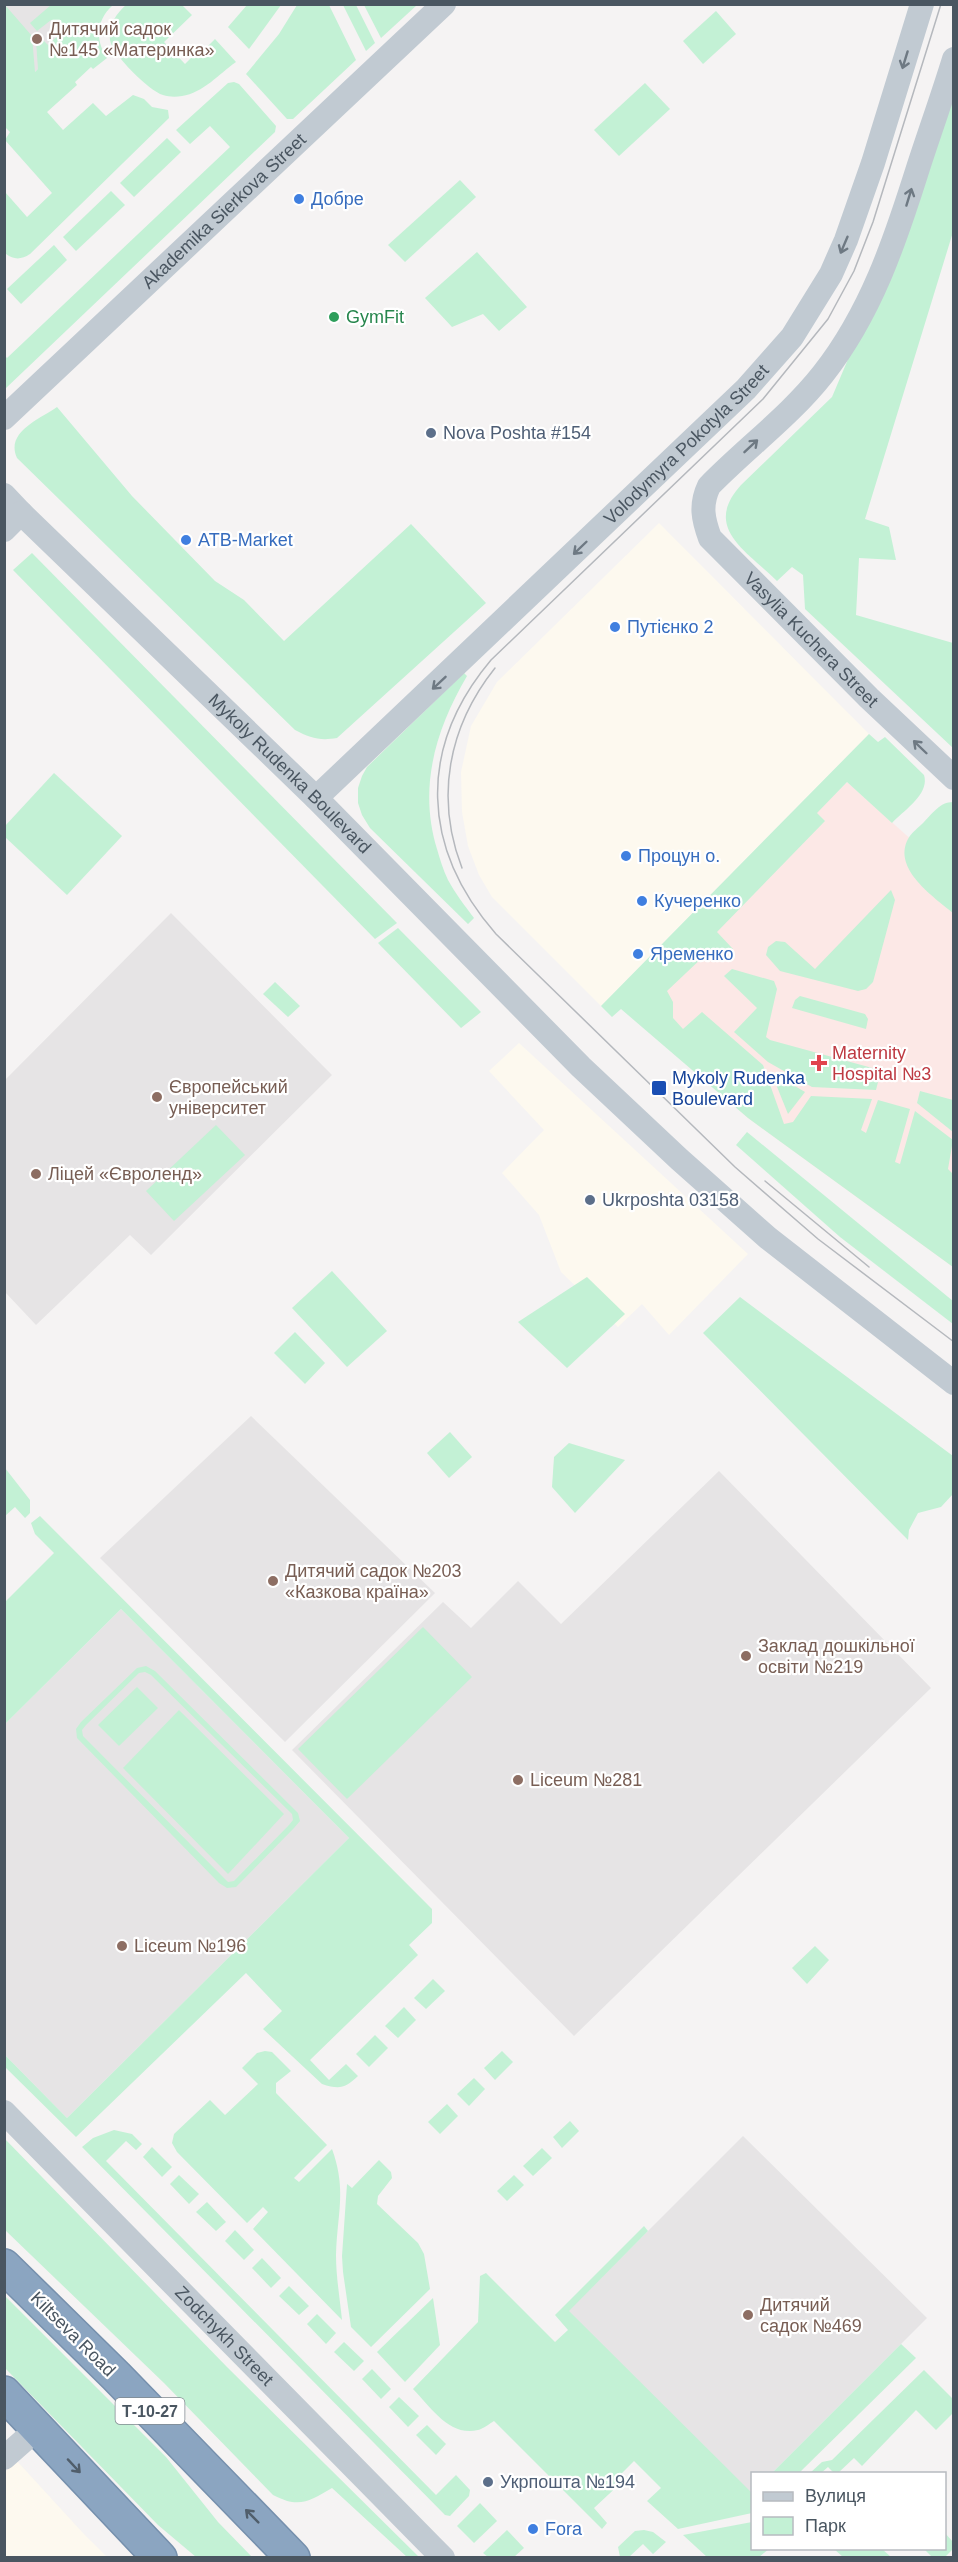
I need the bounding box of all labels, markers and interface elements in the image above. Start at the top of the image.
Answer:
place label: Дитячий садок №145 «Материнка» [49,19,215,60]
marker: Дитячий садок №145 «Материнка» [30,32,44,46]
one-way arrow [899,50,910,69]
street label: Akademika Sierkova Street [138,129,310,293]
one-way arrow [904,188,915,207]
place label: Добре [311,189,364,209]
marker: Добре [292,192,306,206]
one-way arrow [838,236,849,254]
place label: GymFit [346,307,404,327]
marker: GymFit [327,310,341,324]
street label: Volodymyra Pokotyla Street [600,361,773,529]
place label: Nova Poshta #154 [443,423,591,443]
marker: Nova Poshta #154 [424,426,438,440]
one-way arrow [743,439,758,453]
place label: ATB-Market [198,530,293,550]
marker: ATB-Market [179,533,193,547]
one-way arrow [573,541,588,555]
street label: Vasylia Kuchera Street [740,568,882,711]
place label: Путієнко 2 [627,617,713,637]
marker: Путієнко 2 [608,620,622,634]
one-way arrow [431,675,446,690]
street label: Mykoly Rudenka Boulevard [204,690,375,857]
one-way arrow [913,740,928,755]
place label: Процун о. [638,846,720,866]
marker: Процун о. [619,849,633,863]
place label: Кучеренко [654,891,741,911]
marker: Кучеренко [635,894,649,908]
place label: Яременко [650,944,733,964]
marker: Яременко [631,947,645,961]
place label: Maternity Hospital №3 [832,1043,931,1084]
marker: Maternity Hospital №3 [810,1054,828,1072]
place label: Mykoly Rudenka Boulevard [672,1068,806,1109]
place label: Європейський університет [169,1077,288,1118]
marker: Mykoly Rudenka Boulevard [650,1079,668,1097]
marker: Європейський університет [150,1090,164,1104]
place label: Ліцей «Євроленд» [48,1164,202,1184]
marker: Ліцей «Євроленд» [29,1167,43,1181]
place label: Ukrposhta 03158 [602,1190,739,1210]
marker: Ukrposhta 03158 [583,1193,597,1207]
place label: Дитячий садок №203 «Казкова країна» [285,1561,461,1602]
marker: Дитячий садок №203 «Казкова країна» [266,1574,280,1588]
place label: Заклад дошкільної освіти №219 [758,1636,915,1677]
marker: Заклад дошкільної освіти №219 [739,1649,753,1663]
place label: Liceum №281 [530,1770,642,1790]
marker: Liceum №281 [511,1773,525,1787]
place label: Liceum №196 [134,1936,246,1956]
marker: Liceum №196 [115,1939,129,1953]
street label: Zodchykh Street [171,2282,277,2390]
street label: Kiltseva Road [27,2288,119,2380]
place label: Дитячий садок №469 [760,2295,862,2336]
marker: Дитячий садок №469 [741,2308,755,2322]
road number: Т-10-27 [116,2398,184,2424]
one-way arrow [67,2458,81,2473]
place label: Укрпошта №194 [500,2472,635,2492]
legend [751,2472,946,2550]
marker: Укрпошта №194 [481,2475,495,2489]
text: Вулиця [805,2486,866,2506]
one-way arrow [244,2508,259,2523]
text: Парк [805,2516,846,2536]
place label: Fora [545,2519,583,2539]
marker: Fora [526,2522,540,2536]

